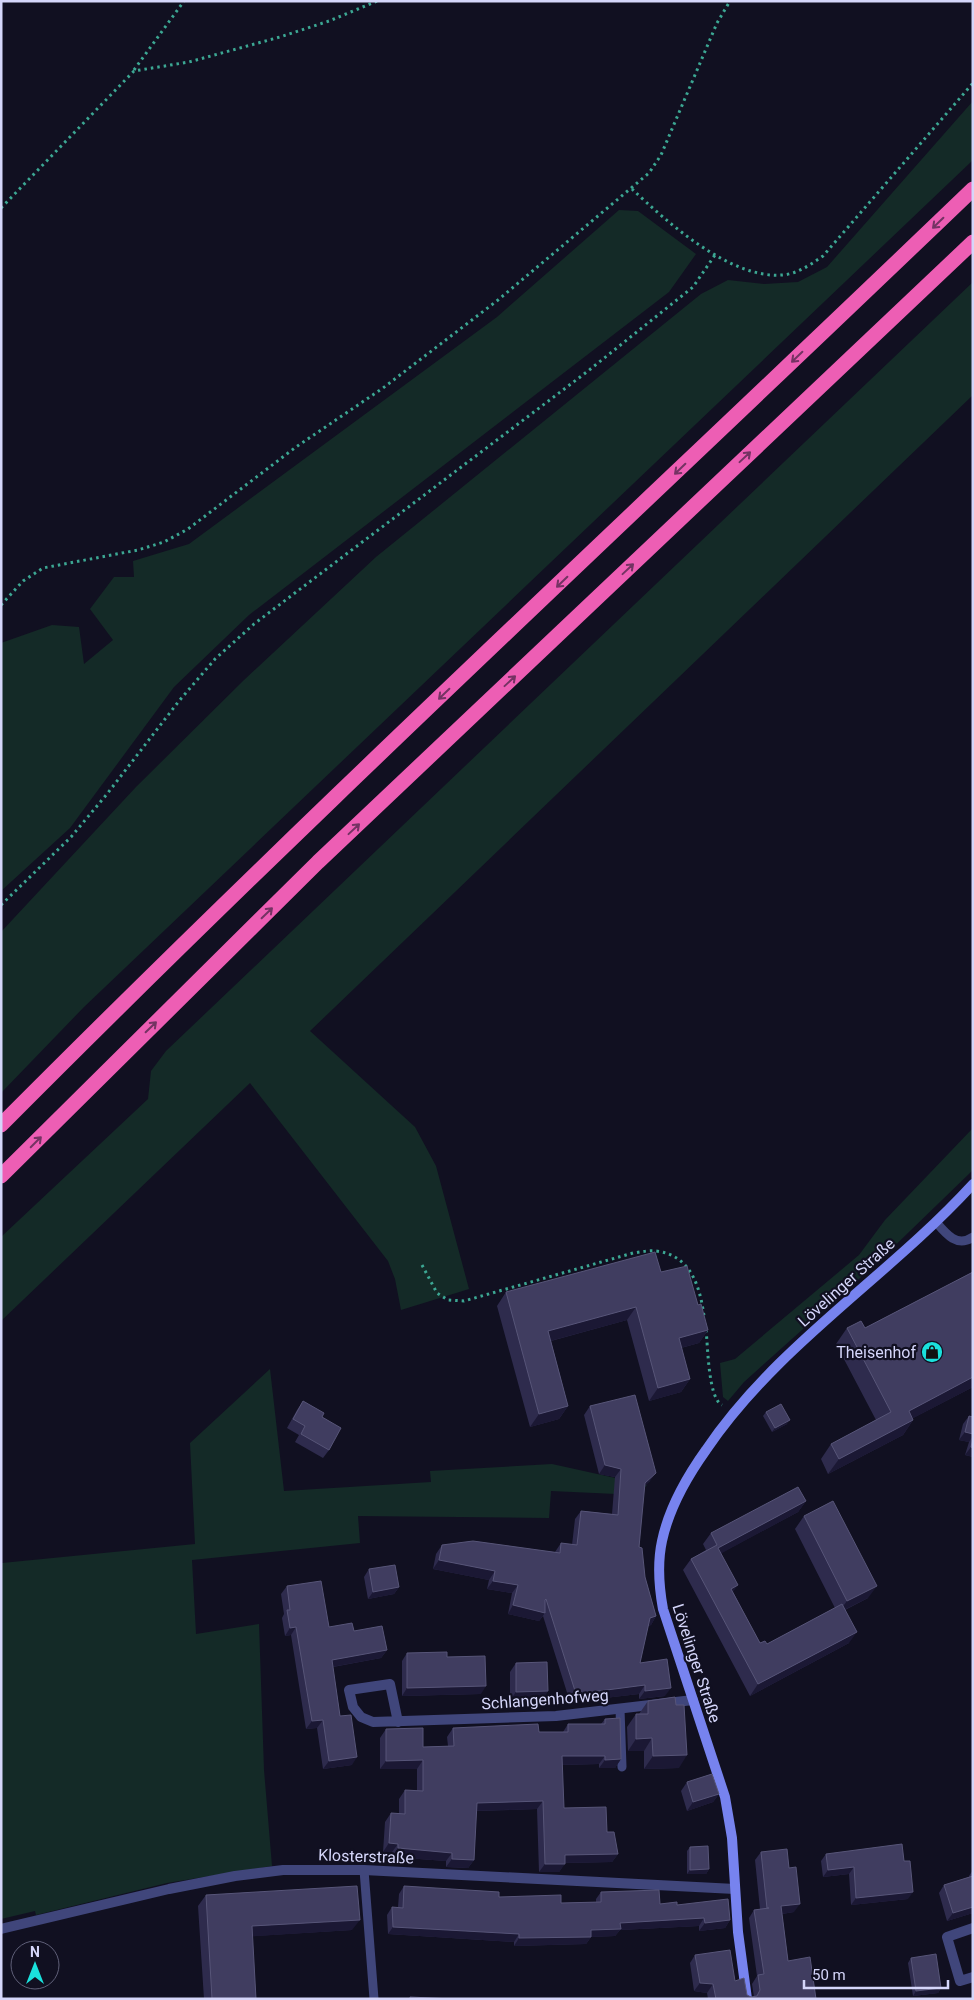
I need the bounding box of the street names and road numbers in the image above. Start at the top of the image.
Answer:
street label: Lövelinger Straße [794,1234,899,1331]
street label: Lövelinger Straße [668,1601,725,1725]
street label: Schlangenhofweg [481,1686,609,1713]
street label: Klosterstraße [318,1845,414,1868]

